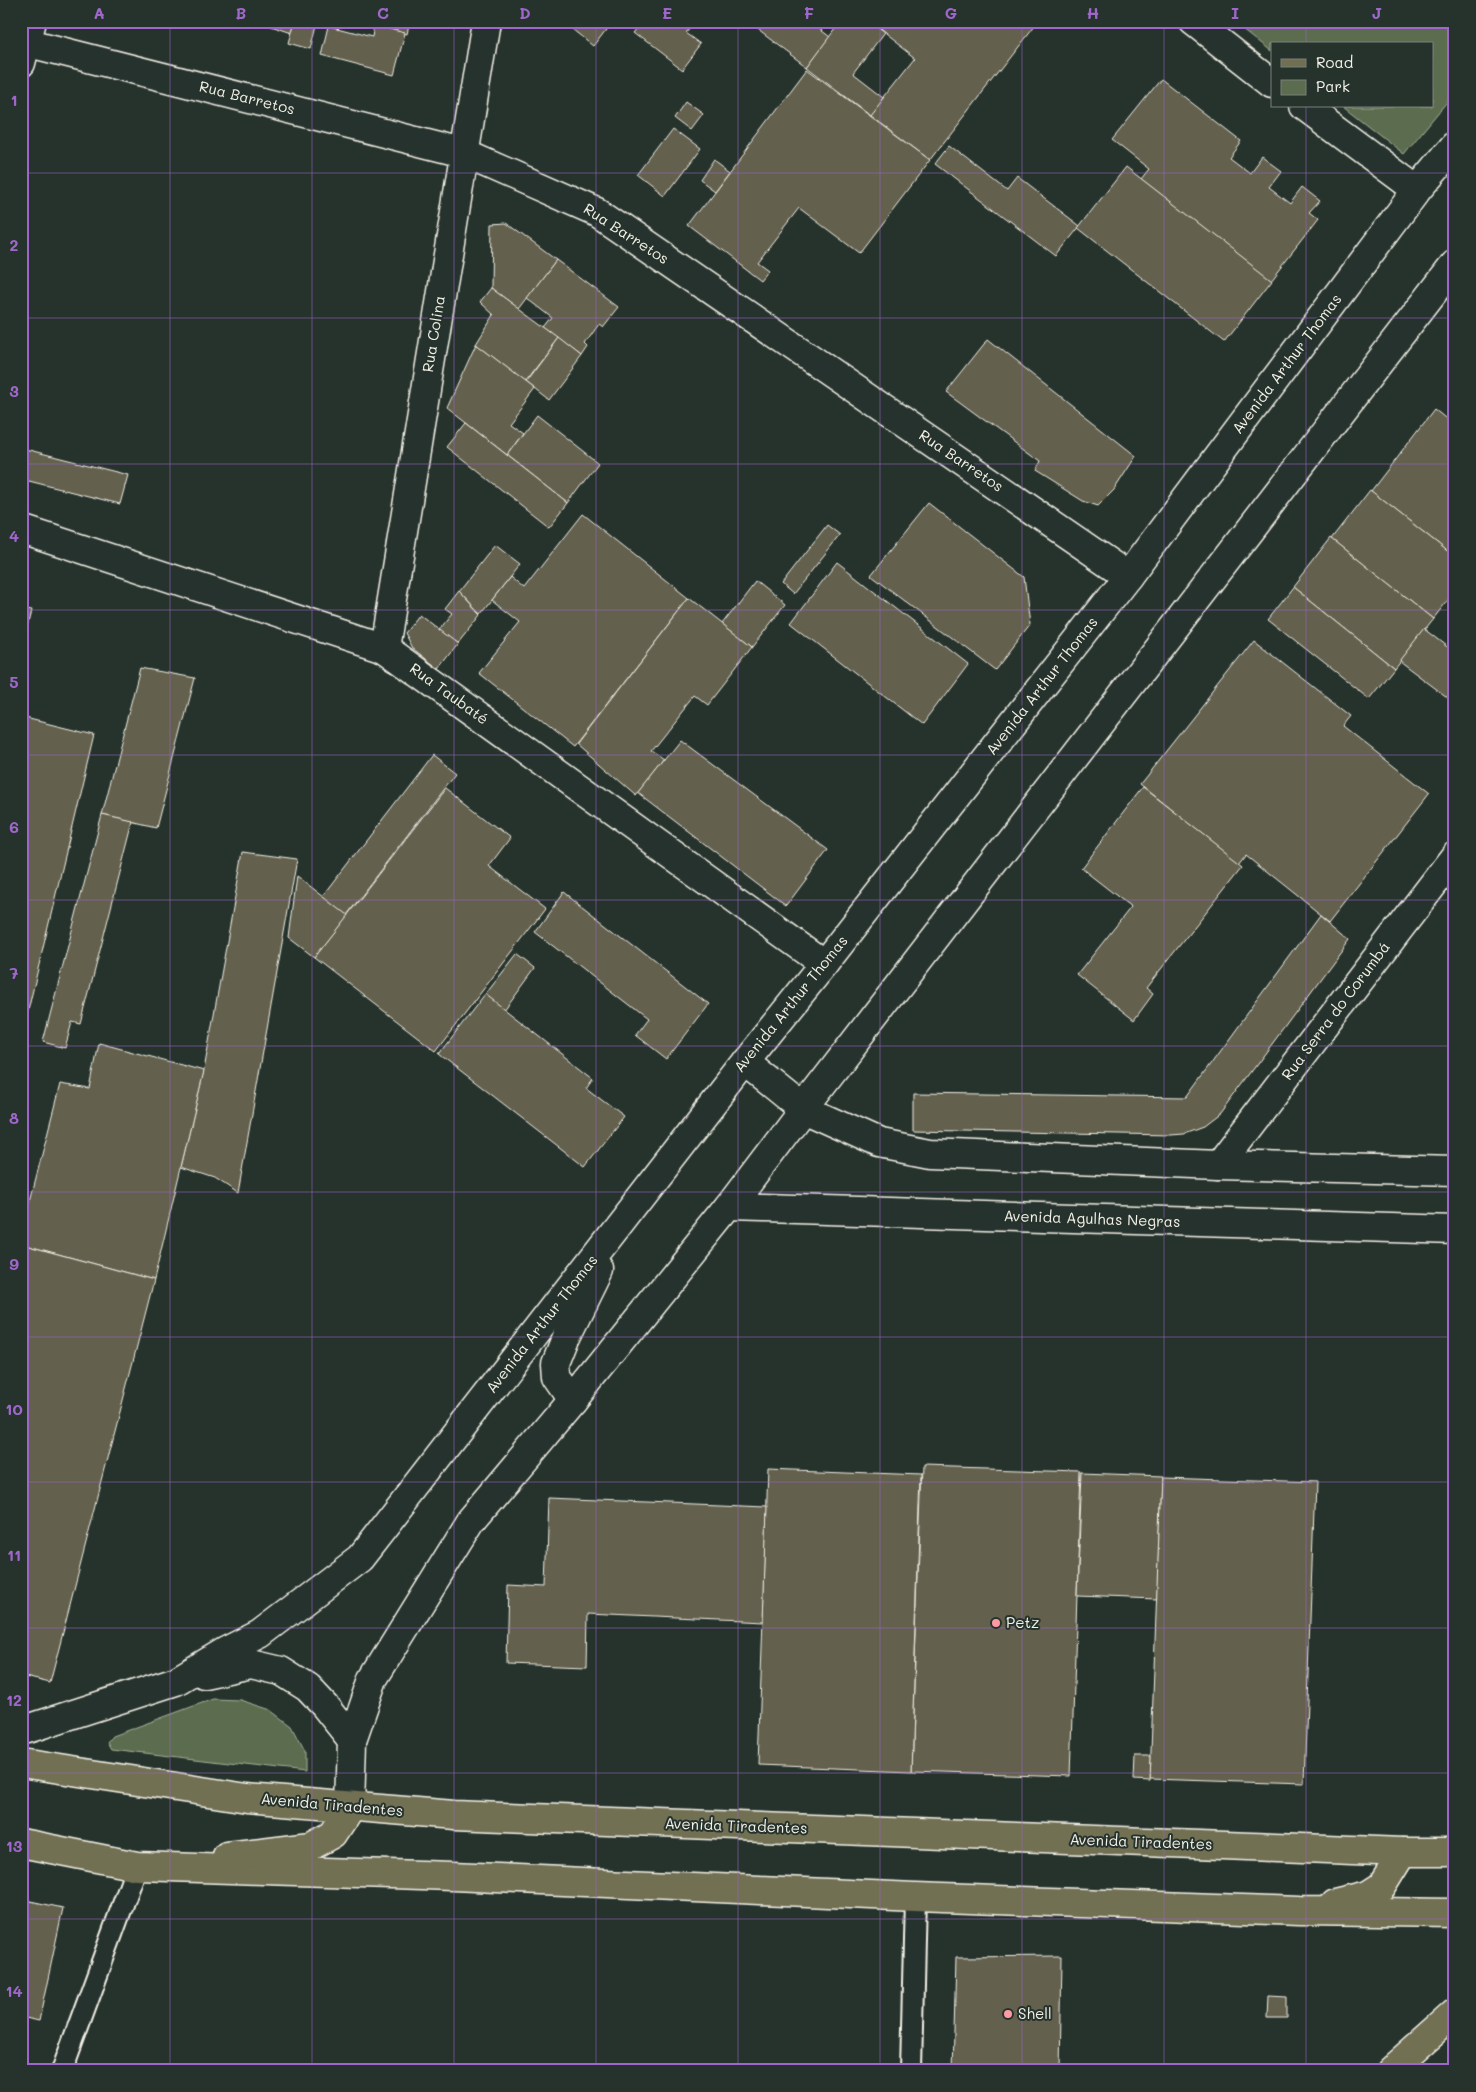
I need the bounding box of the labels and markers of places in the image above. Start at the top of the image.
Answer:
place label: Petz [1006,1612,1039,1632]
marker: Petz [990,1617,1002,1629]
place label: Shell [1018,2003,1052,2023]
marker: Shell [1002,2008,1014,2020]

